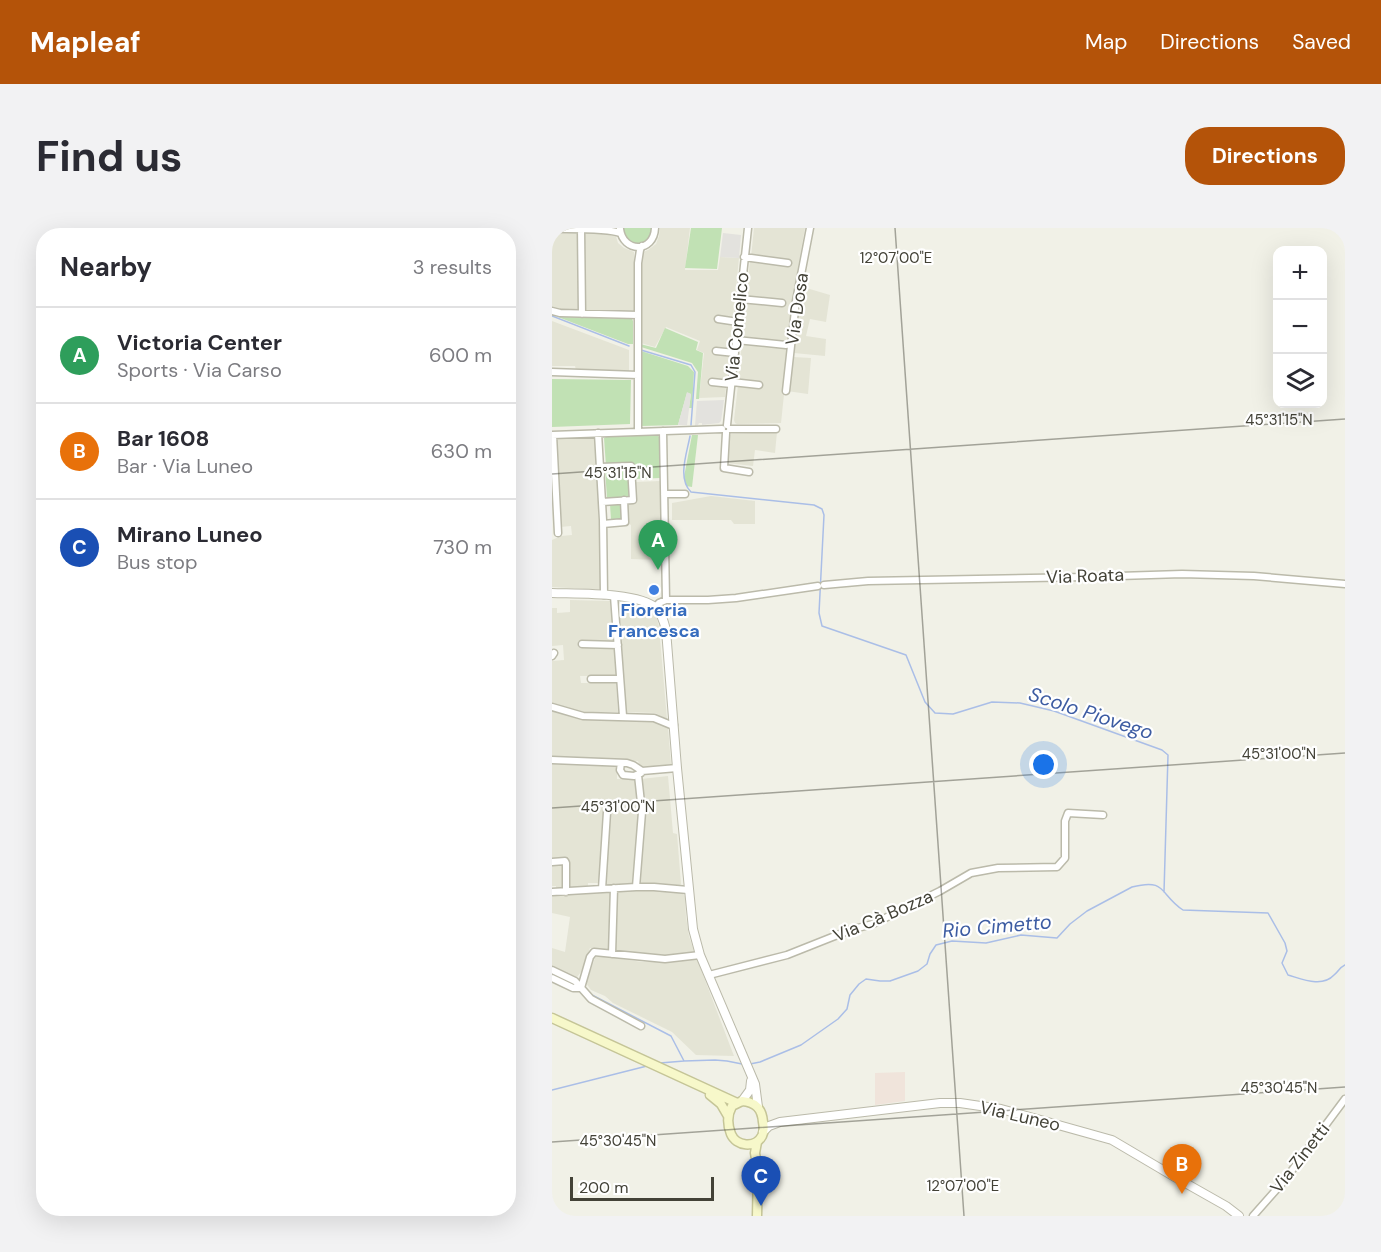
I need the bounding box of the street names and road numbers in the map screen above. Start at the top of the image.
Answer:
street label: Via Comelico [719,271,755,383]
street label: Via Dosa [780,271,814,347]
street label: Via Roata [1046,563,1124,589]
street label: Via Cà Bozza [829,884,937,948]
street label: Via Luneo [977,1095,1063,1137]
street label: Via Zinetti [1265,1118,1335,1198]

